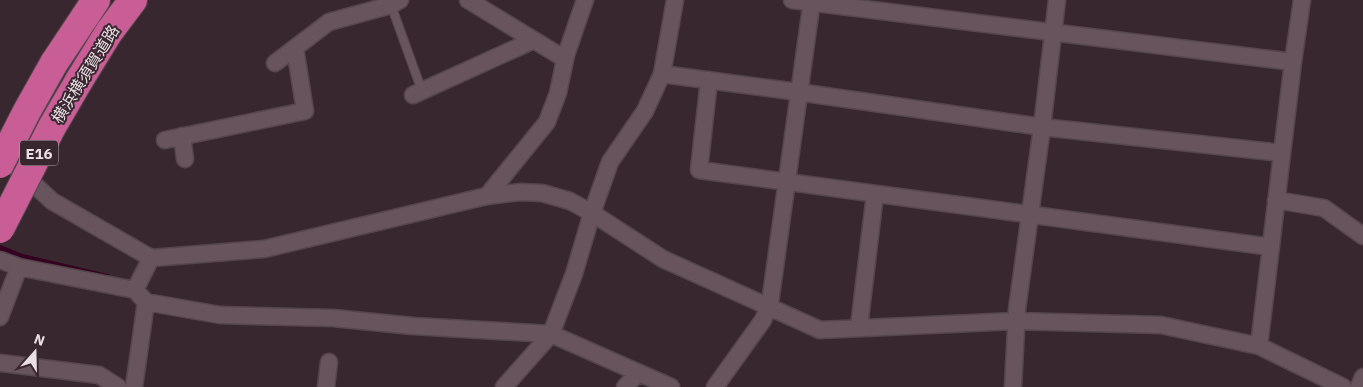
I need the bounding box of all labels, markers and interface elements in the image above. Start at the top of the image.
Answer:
street label: 横浜横須賀道路 [47,21,123,127]
road number: E16 [20,140,58,166]
north arrow [10,327,60,377]
text: N [32,330,47,350]

